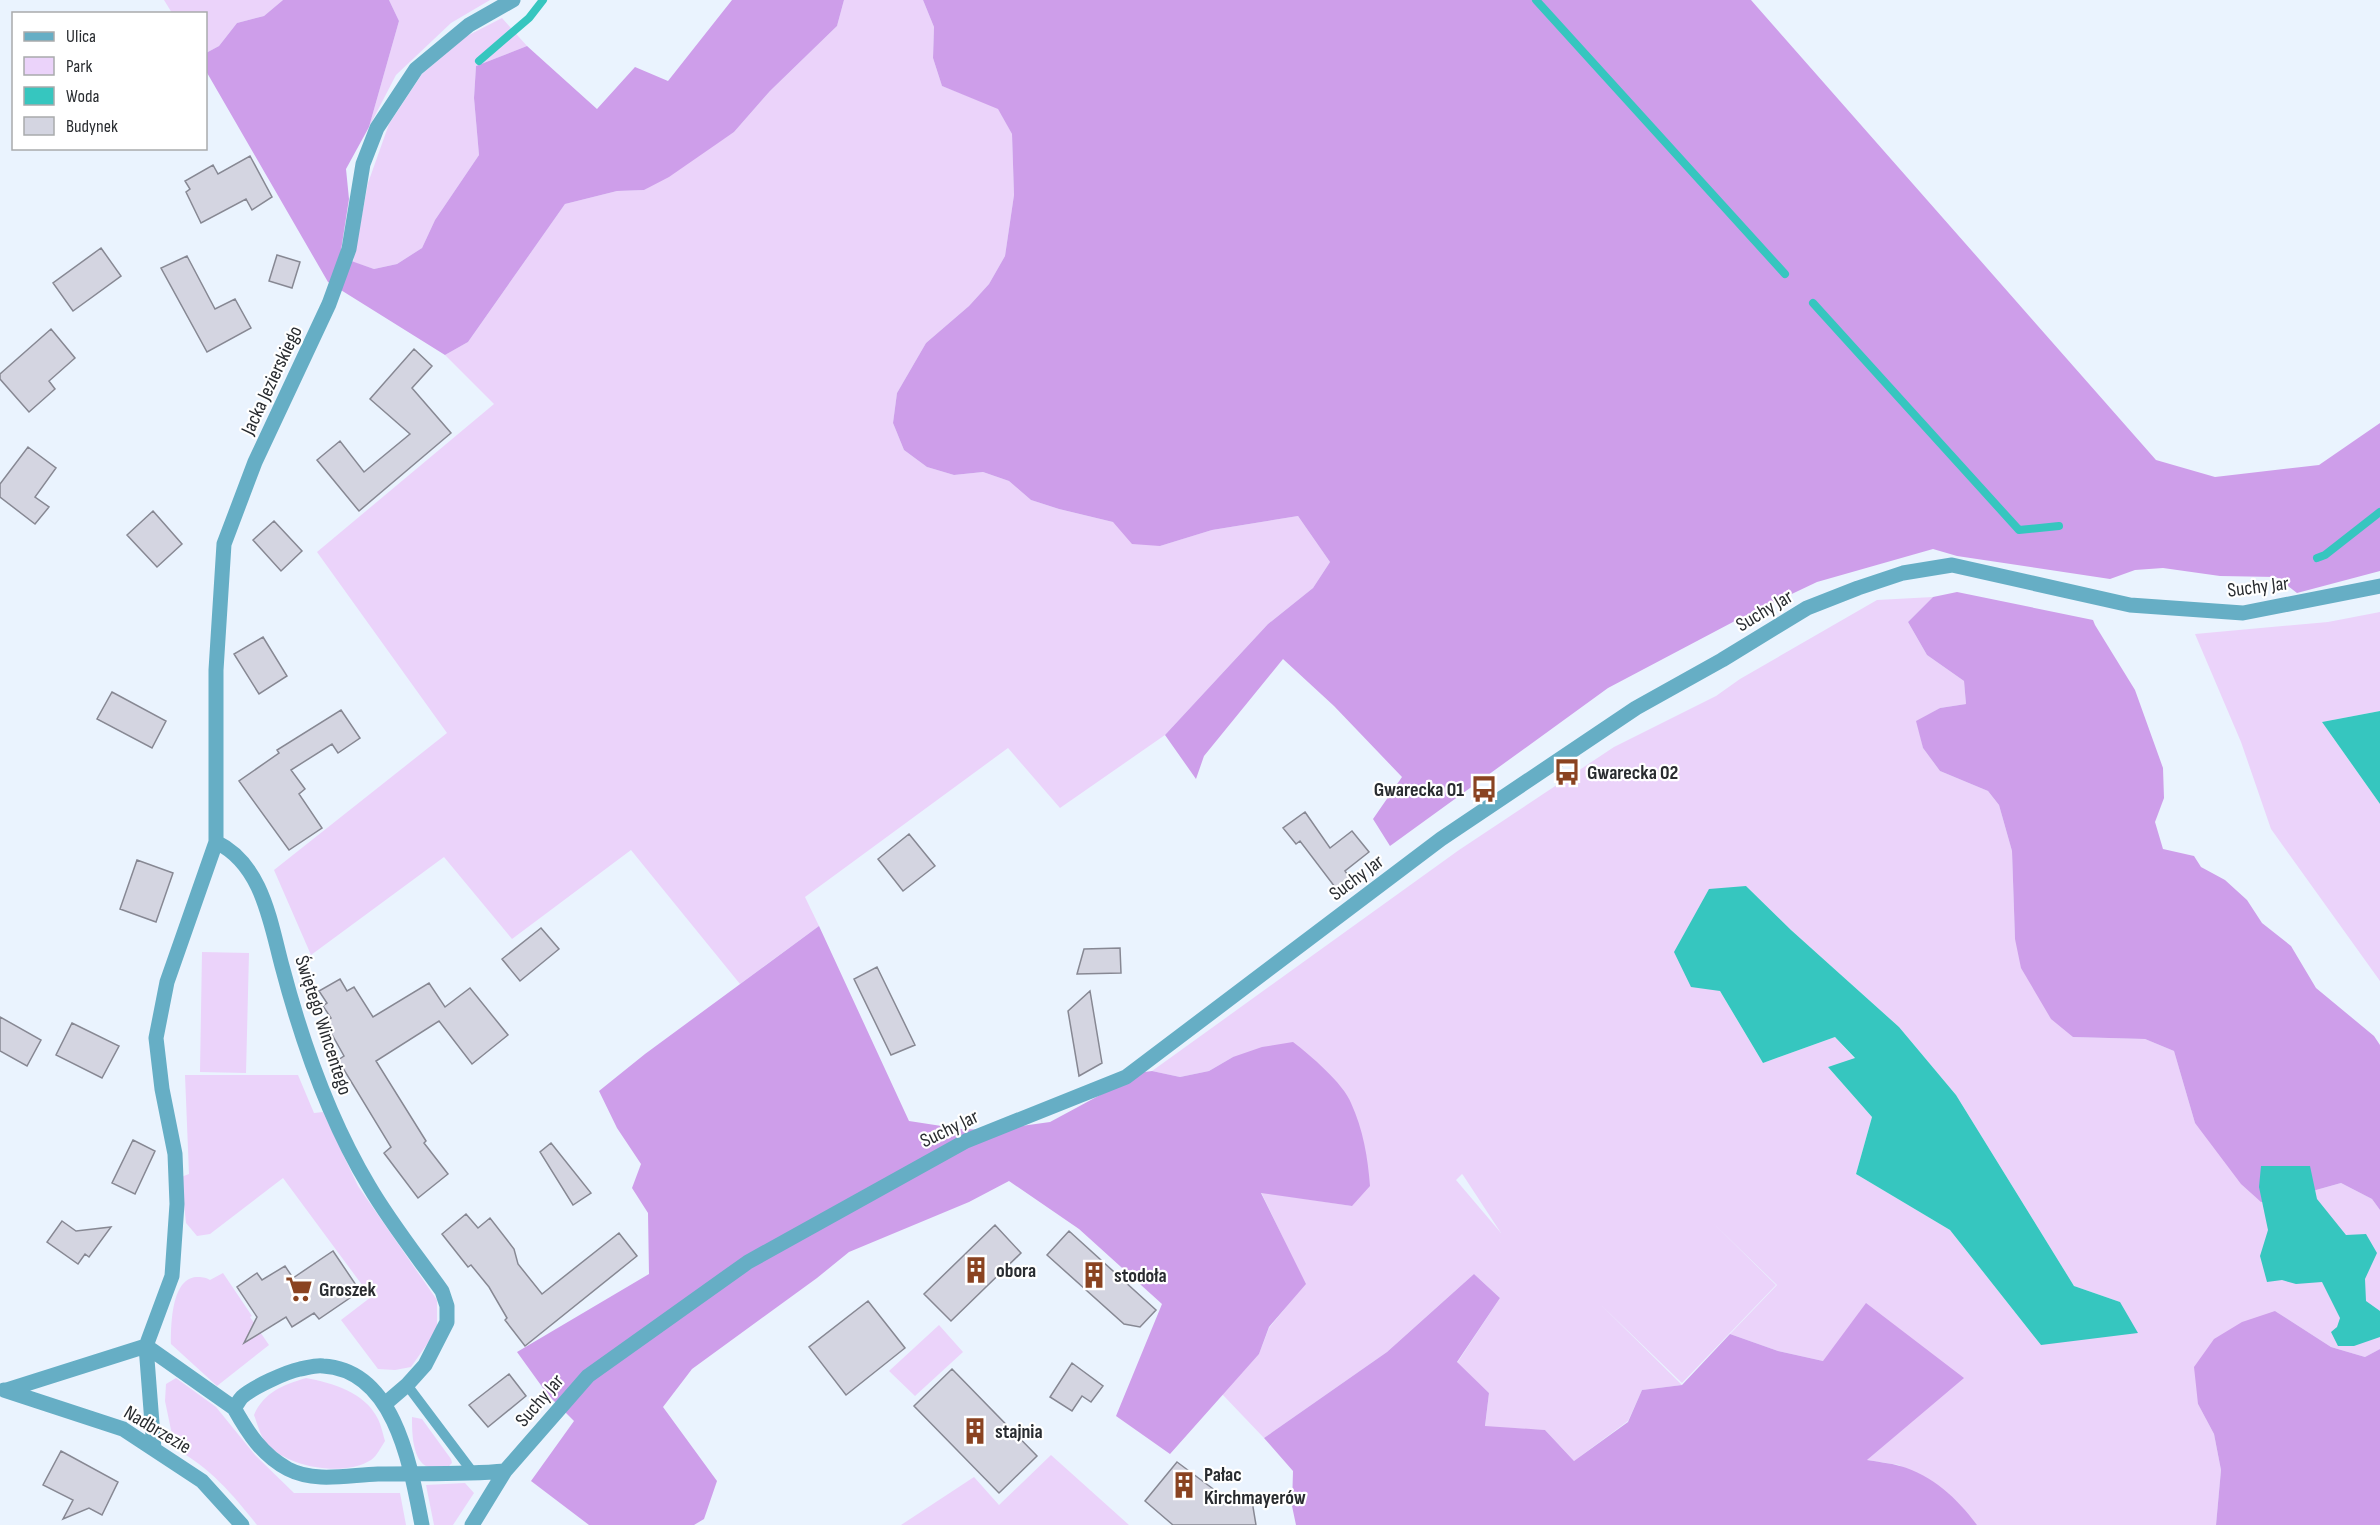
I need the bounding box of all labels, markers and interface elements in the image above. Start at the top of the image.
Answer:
legend [12,12,207,150]
text: Ulica [66,26,96,47]
text: Park [66,56,92,77]
text: Woda [66,86,99,107]
text: Budynek [66,116,118,137]
street label: Jacka Jezierskiego [236,322,308,440]
street label: Suchy Jar [2226,571,2291,603]
street label: Suchy Jar [1732,585,1797,637]
bus stop icon: Gwarecka 02 [1552,757,1582,787]
place label: Gwarecka 02 [1587,761,1678,785]
bus stop icon: Gwarecka 01 [1469,774,1499,804]
place label: Gwarecka 01 [1374,778,1464,802]
street label: Suchy Jar [1325,849,1389,906]
street label: Świętego Wincentego [289,953,357,1098]
street label: Suchy Jar [916,1104,983,1153]
building icon: obora [961,1255,991,1285]
place label: obora [996,1259,1036,1283]
building icon: stodoła [1079,1260,1109,1290]
place label: stodoła [1114,1264,1167,1288]
supermarket icon: Groszek [284,1274,314,1304]
place label: Groszek [319,1278,377,1302]
street label: Suchy Jar [510,1369,569,1432]
street label: Nadbrzezie [120,1400,195,1459]
building icon: stajnia [960,1416,990,1446]
place label: stajnia [995,1420,1043,1444]
place label: Pałac Kirchmayerów [1204,1463,1306,1510]
building icon: Pałac Kirchmayerów [1169,1470,1199,1500]

